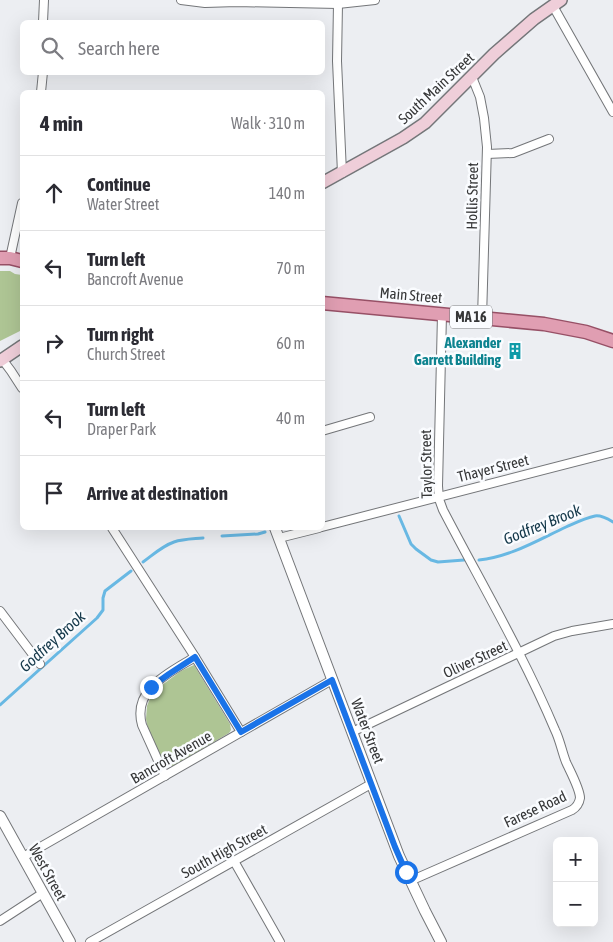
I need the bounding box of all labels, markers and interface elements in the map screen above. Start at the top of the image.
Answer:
search box [20,20,325,75]
icon: search [38,34,66,62]
text: Search here [78,37,160,59]
street label: South Main Street [395,49,477,127]
text: 4 min [40,111,83,135]
text: Walk · 310 m [231,114,305,132]
street label: Hollis Street [463,162,481,230]
text: Continue [87,173,151,195]
icon: ahead [40,179,68,207]
text: 140 m [269,184,305,202]
text: Water Street [87,195,159,213]
text: Turn left [87,248,145,270]
icon: left [40,254,68,282]
text: 70 m [276,259,305,277]
text: Bancroft Avenue [87,270,183,288]
street label: Main Street [379,284,443,306]
road number: MA 16 [450,306,492,328]
text: Turn right [87,323,154,345]
icon: right [40,329,68,357]
text: 60 m [276,334,305,352]
place label: Alexander Garrett Building [414,334,502,368]
building icon: Alexander Garrett Building [505,341,525,361]
text: Church Street [87,345,165,363]
text: Turn left [87,398,145,420]
icon: left [40,404,68,432]
text: 40 m [276,409,305,427]
text: Draper Park [87,420,156,438]
street label: Taylor Street [417,429,435,499]
street label: Thayer Street [456,451,530,485]
icon: arrive [40,479,68,507]
text: Arrive at destination [87,482,228,504]
water label: Godfrey Brook [501,500,585,549]
water label: Godfrey Brook [15,606,90,676]
street label: Oliver Street [440,637,510,681]
route end [140,676,163,699]
street label: Water Street [348,696,388,766]
street label: Bancroft Avenue [128,727,215,787]
street label: Farese Road [501,787,569,831]
street label: South High Street [178,821,270,881]
map controls [553,837,598,927]
button: + [553,837,598,882]
street label: West Street [26,841,70,903]
route start [395,861,418,884]
button: − [553,882,598,927]

